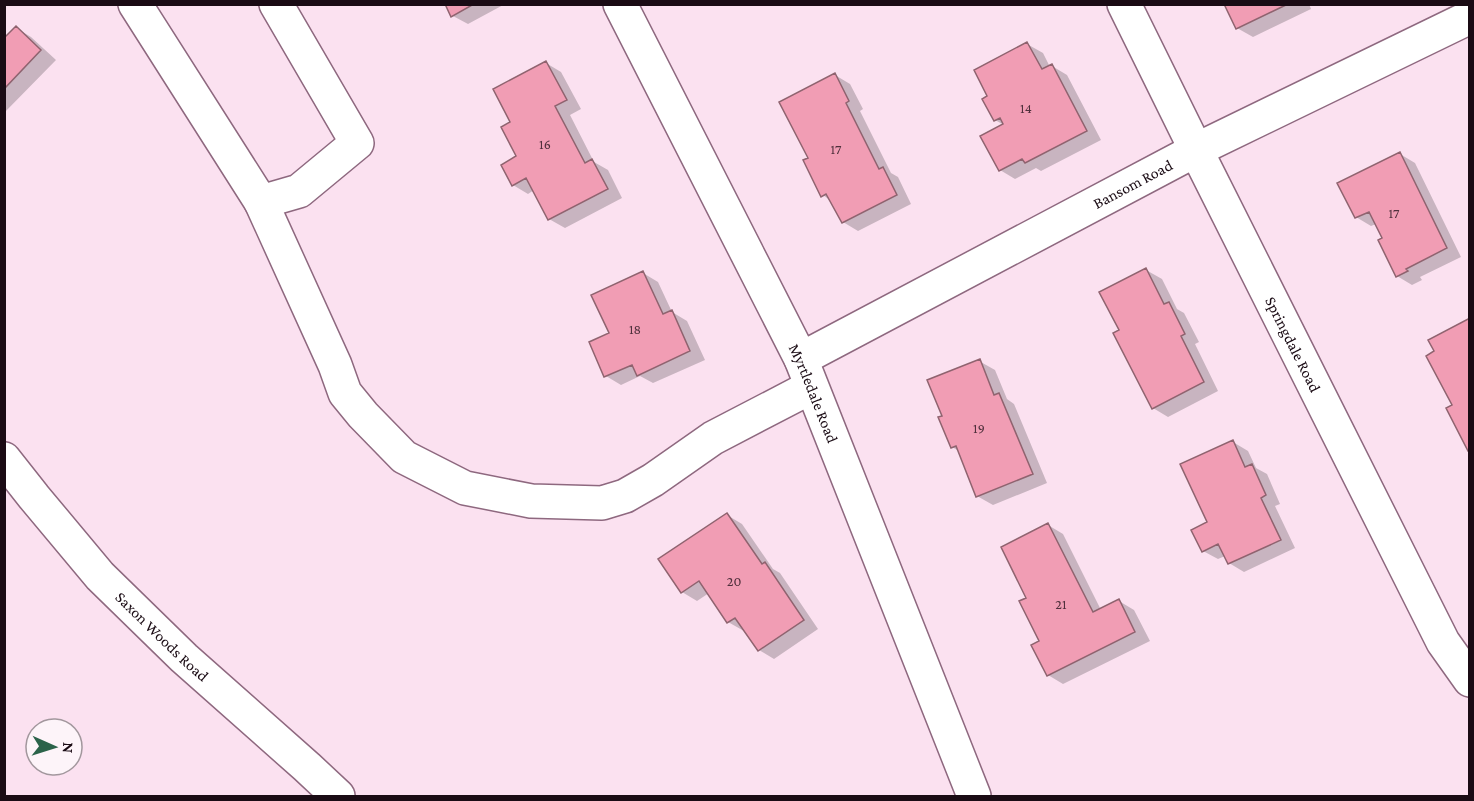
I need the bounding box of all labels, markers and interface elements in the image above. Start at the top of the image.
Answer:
house number: 14 [1020,100,1032,116]
house number: 16 [539,136,551,152]
house number: 17 [830,141,842,157]
street label: Bansom Road [1090,155,1176,212]
house number: 17 [1388,205,1400,221]
street label: Springdale Road [1262,294,1325,395]
house number: 18 [629,321,641,337]
street label: Myrtledale Road [786,341,842,446]
house number: 19 [973,420,985,436]
house number: 20 [727,573,741,589]
street label: Saxon Woods Road [113,588,213,685]
house number: 21 [1055,596,1067,612]
north arrow [24,717,84,777]
text: N [60,742,77,754]

